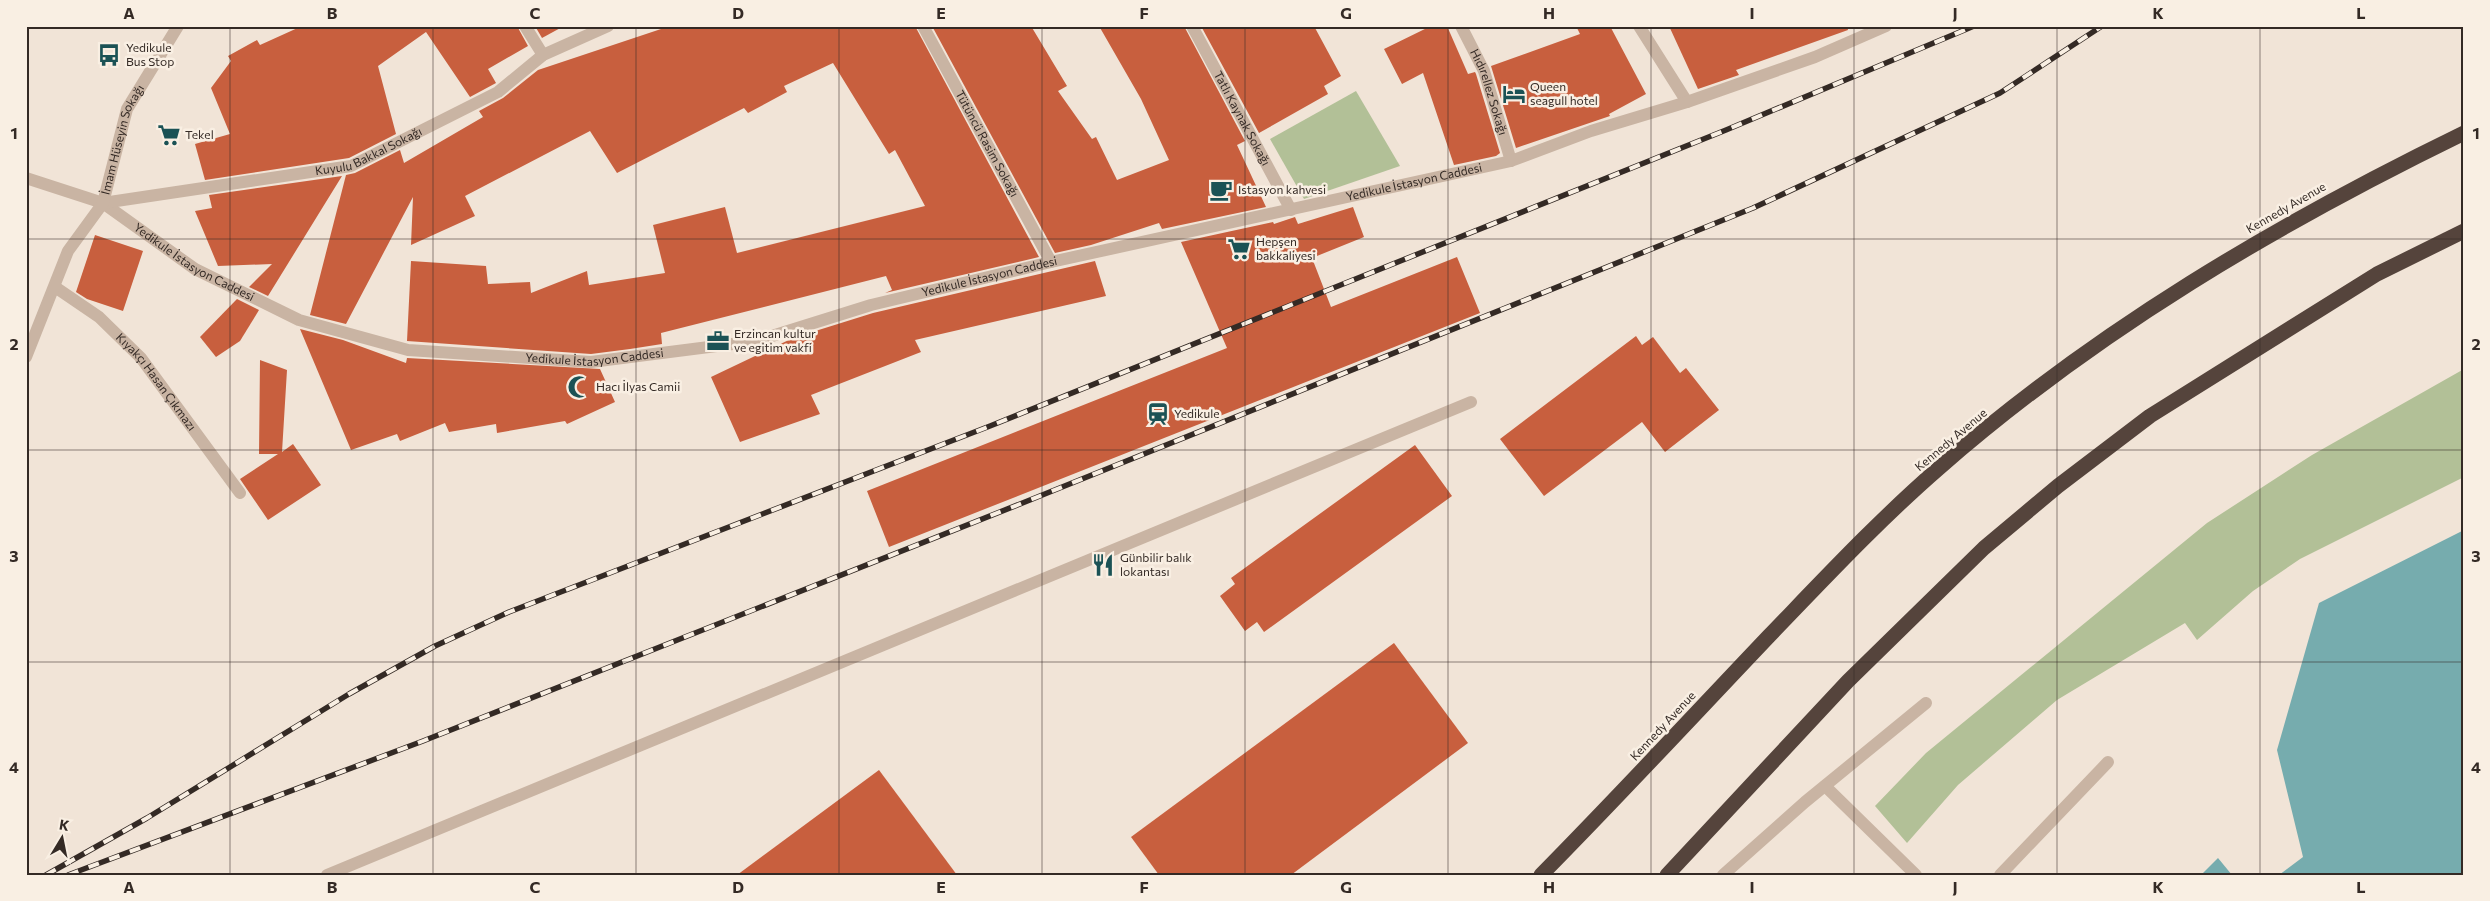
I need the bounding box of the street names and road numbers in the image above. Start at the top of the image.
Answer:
street label: Hıdırellez Sokağı [1468,46,1511,137]
street label: Tatlı Kaynak Sokağı [1211,68,1274,168]
street label: İmam Hüseyin Sokağı [97,82,146,196]
street label: Tütüncü Rasim Sokağı [953,88,1022,199]
street label: Kuyulu Bakkal Sokağı [314,123,424,177]
street label: Yedikule İstasyon Caddesi [1344,160,1483,203]
street label: Kennedy Avenue [2243,179,2328,236]
street label: Yedikule İstasyon Caddesi [132,220,257,303]
street label: Yedikule İstasyon Caddesi [920,253,1058,299]
street label: Kıyakçı Hasan Çıkmazı [114,330,200,433]
street label: Yedikule İstasyon Caddesi [525,345,664,368]
street label: Kennedy Avenue [1912,405,1989,473]
street label: Kennedy Avenue [1627,688,1698,763]

